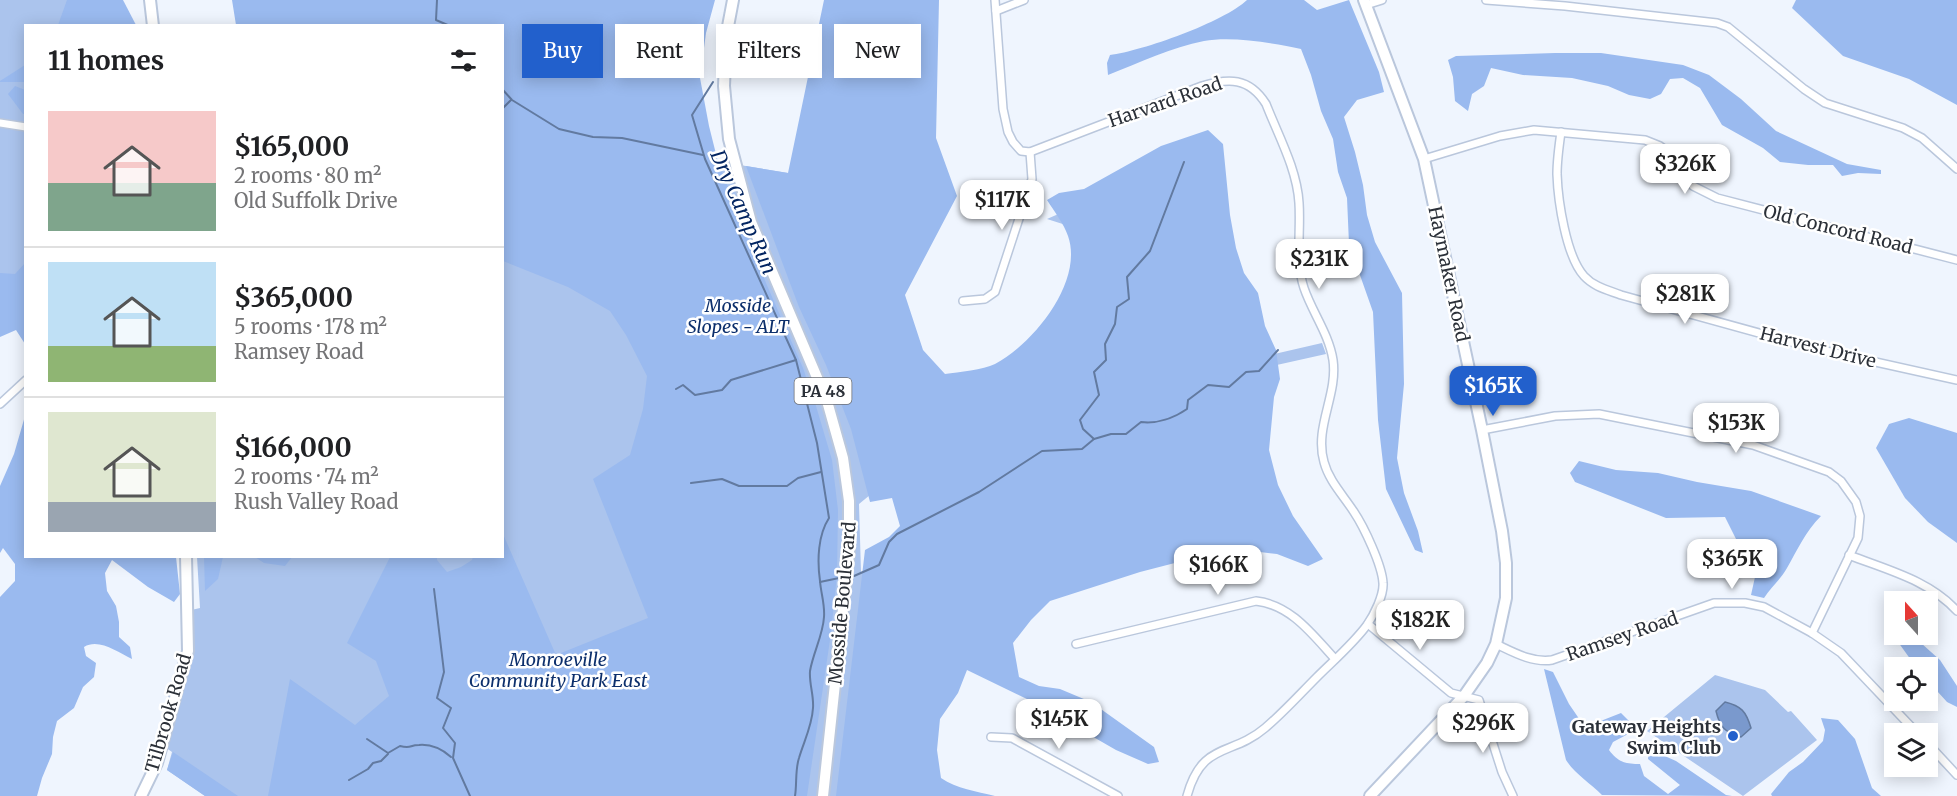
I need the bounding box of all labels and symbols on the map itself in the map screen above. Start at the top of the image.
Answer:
street label: Harvard Road [1105,72,1225,132]
pin: $326K [1643,144,1727,195]
water label: Dry Camp Run [705,145,783,278]
pin: $117K [960,180,1044,231]
street label: Old Concord Road [1761,199,1915,259]
street label: Haymaker Road [1423,204,1475,344]
pin: $231K [1277,239,1361,290]
pin: $281K [1643,274,1727,325]
park label: Mosside Slopes - ALT [687,294,790,338]
street label: Harvest Drive [1758,321,1878,373]
pin: $165K [1451,366,1535,417]
road number: PA 48 [794,378,852,404]
pin: $153K [1694,403,1778,454]
street label: Mosside Boulevard [823,520,861,685]
pin: $365K [1690,539,1774,590]
pin: $166K [1176,545,1260,596]
north arrow [1884,591,1938,645]
pin: $182K [1378,600,1462,651]
street label: Ramsey Road [1563,606,1681,666]
park label: Monroeville Community Park East [469,648,648,692]
street label: Tilbrook Road [140,651,196,775]
pin: $145K [1017,699,1101,750]
pin: $296K [1441,703,1525,754]
place label: Gateway Heights Swim Club [1572,715,1721,759]
marker: Gateway Heights Swim Club [1726,729,1740,743]

